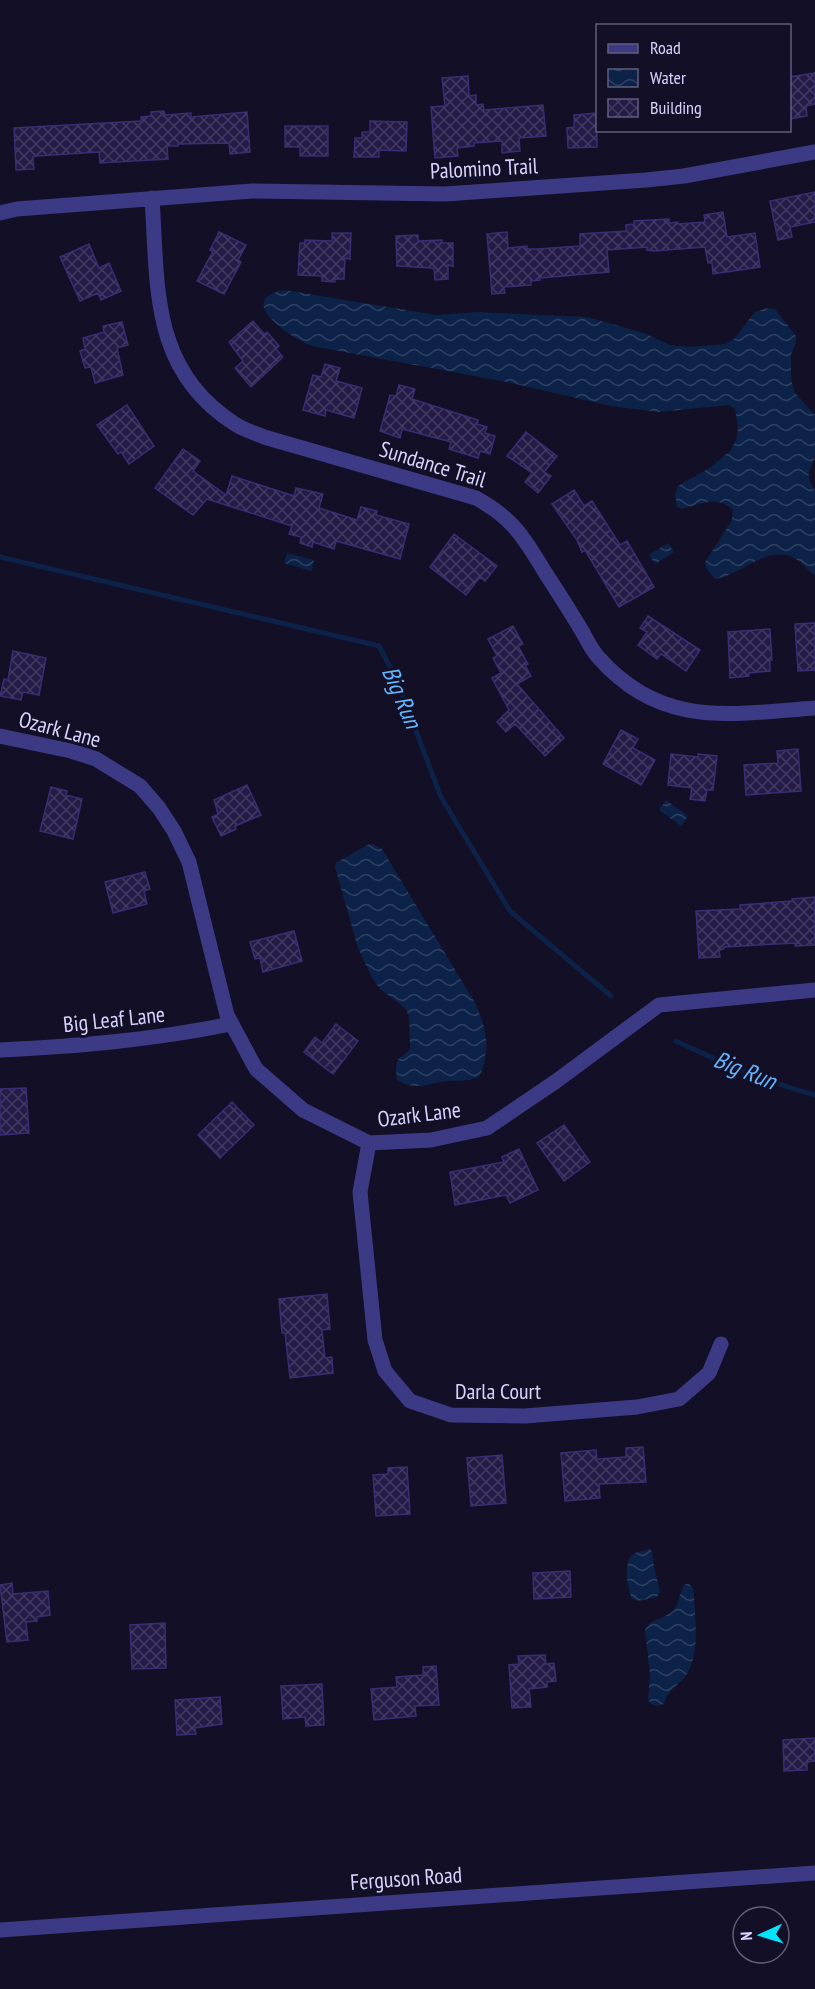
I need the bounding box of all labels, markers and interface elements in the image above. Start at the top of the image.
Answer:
legend [596,24,791,132]
text: Road [650,36,681,59]
text: Water [650,66,686,89]
text: Building [650,96,702,119]
street label: Palomino Trail [429,151,539,185]
street label: Sundance Trail [376,435,490,494]
water label: Big Run [375,661,429,734]
street label: Ozark Lane [16,705,104,753]
street label: Big Leaf Lane [62,1000,166,1038]
water label: Big Run [709,1044,782,1097]
street label: Ozark Lane [376,1095,462,1133]
street label: Darla Court [455,1377,541,1405]
street label: Ferguson Road [349,1860,463,1896]
north arrow [731,1905,791,1965]
text: N [736,1931,756,1941]

